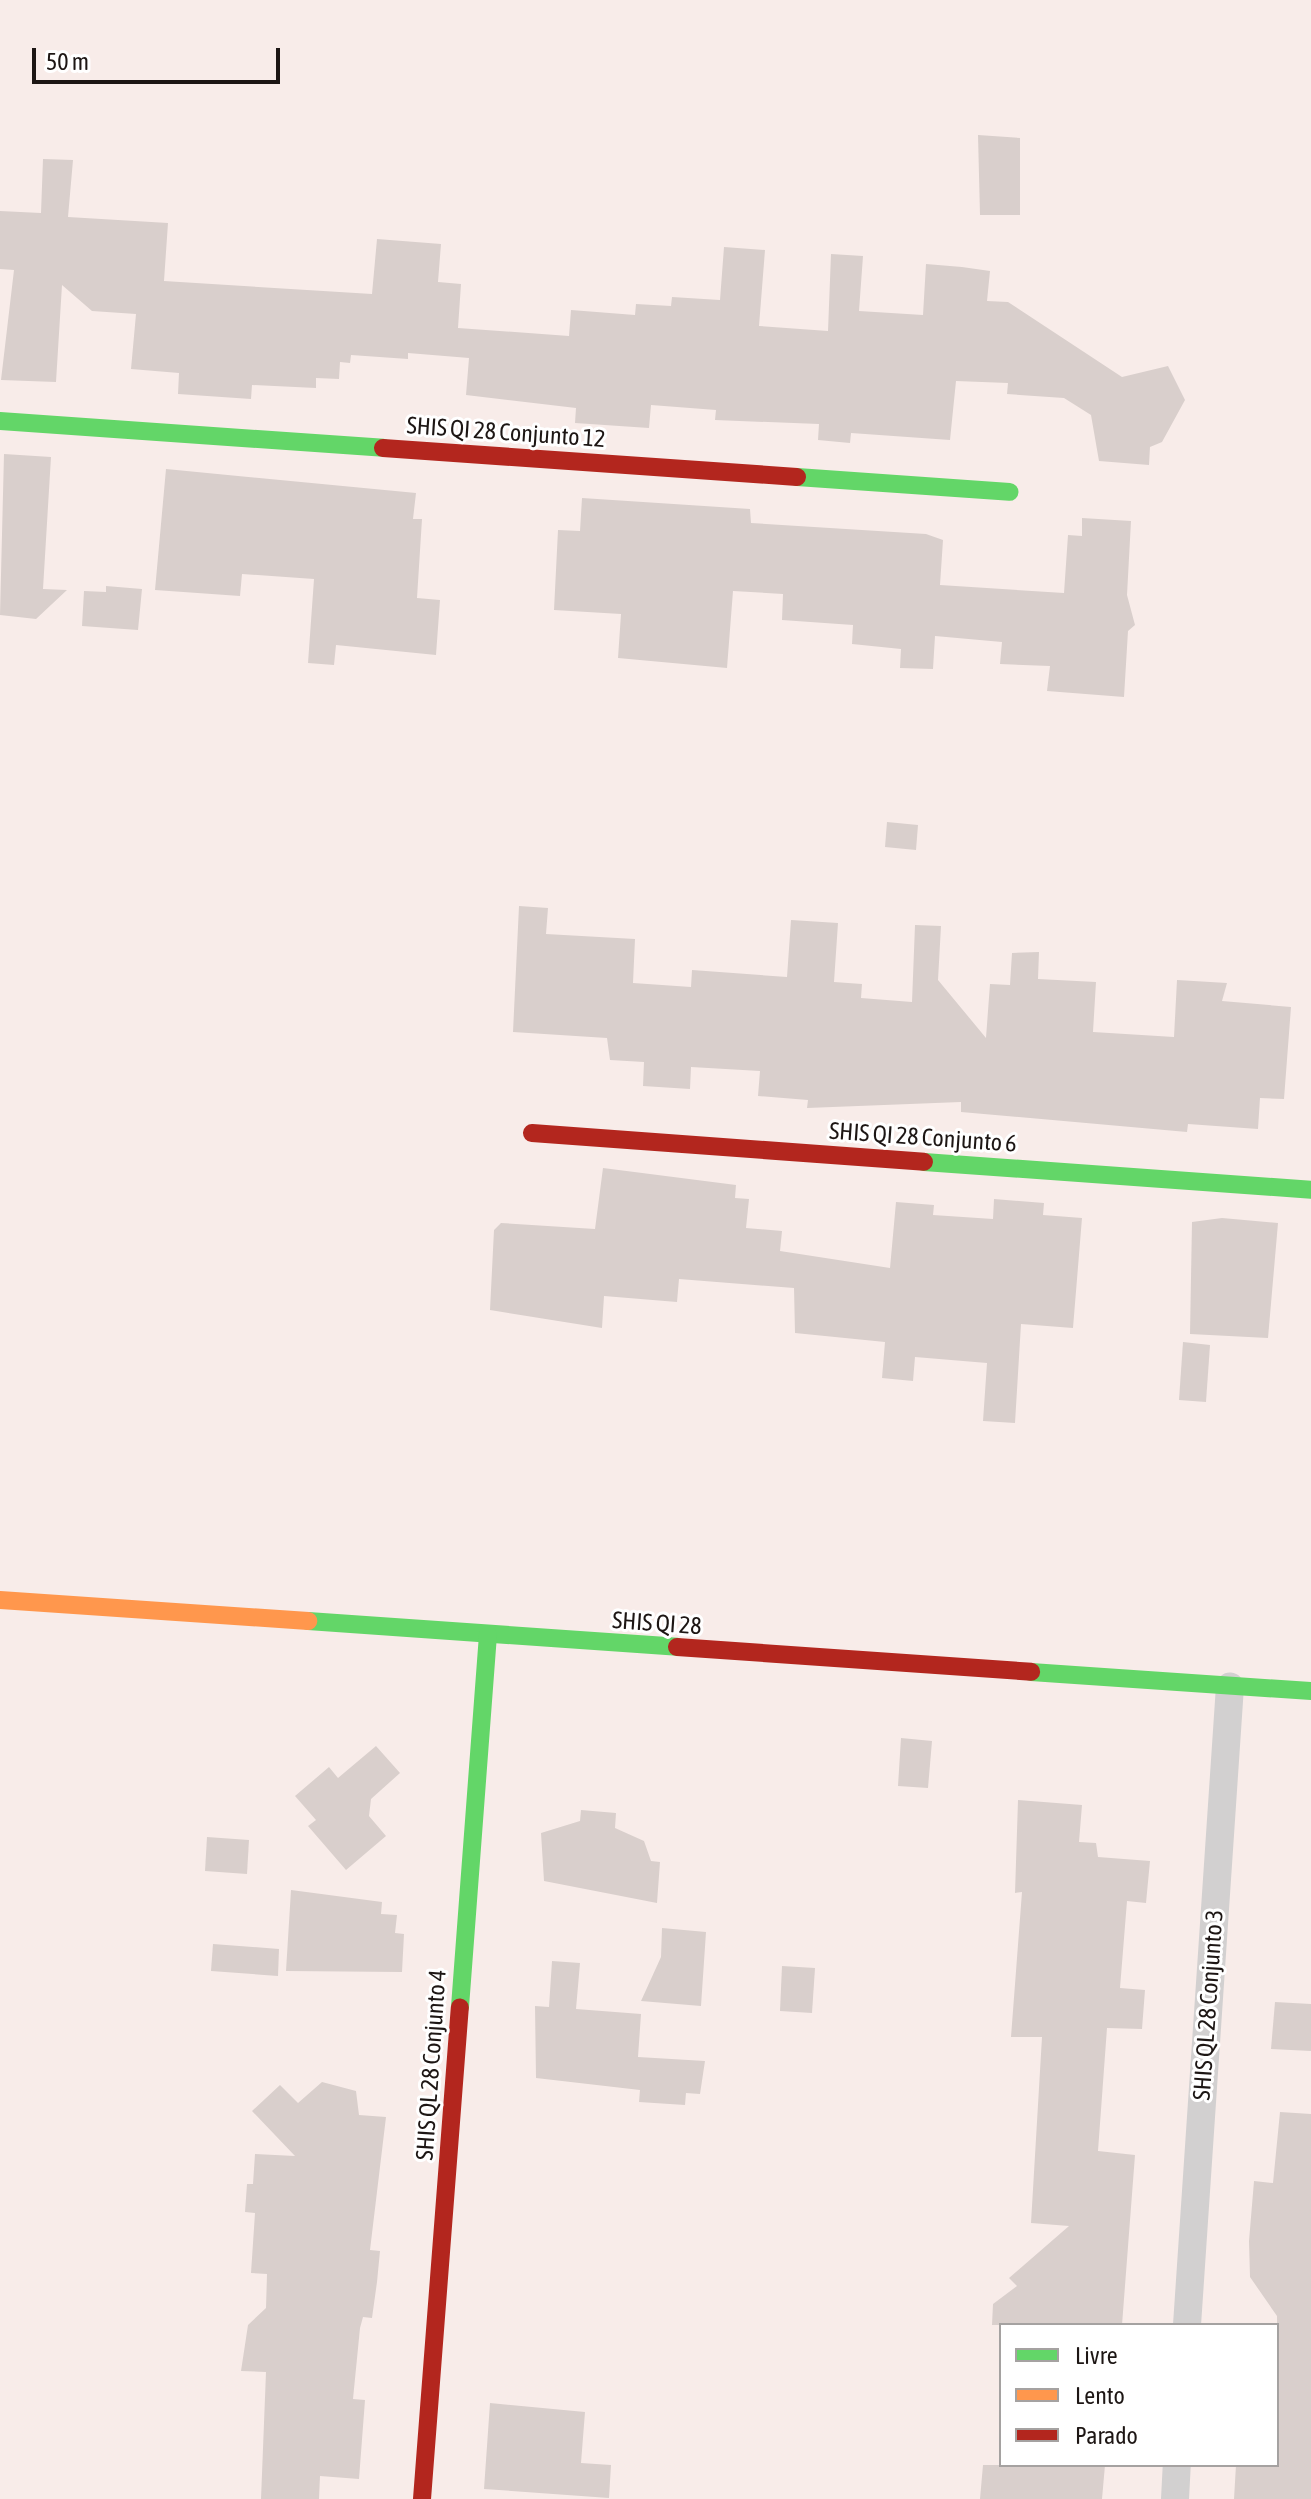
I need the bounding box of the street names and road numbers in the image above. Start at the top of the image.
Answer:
street label: SHIS QI 28 Conjunto 12 [406,411,606,453]
street label: SHIS QI 28 Conjunto 6 [828,1116,1018,1158]
street label: SHIS QI 28 [611,1606,703,1640]
street label: SHIS QL 28 Conjunto 3 [1187,1909,1229,2101]
street label: SHIS QL 28 Conjunto 4 [410,1969,452,2161]

